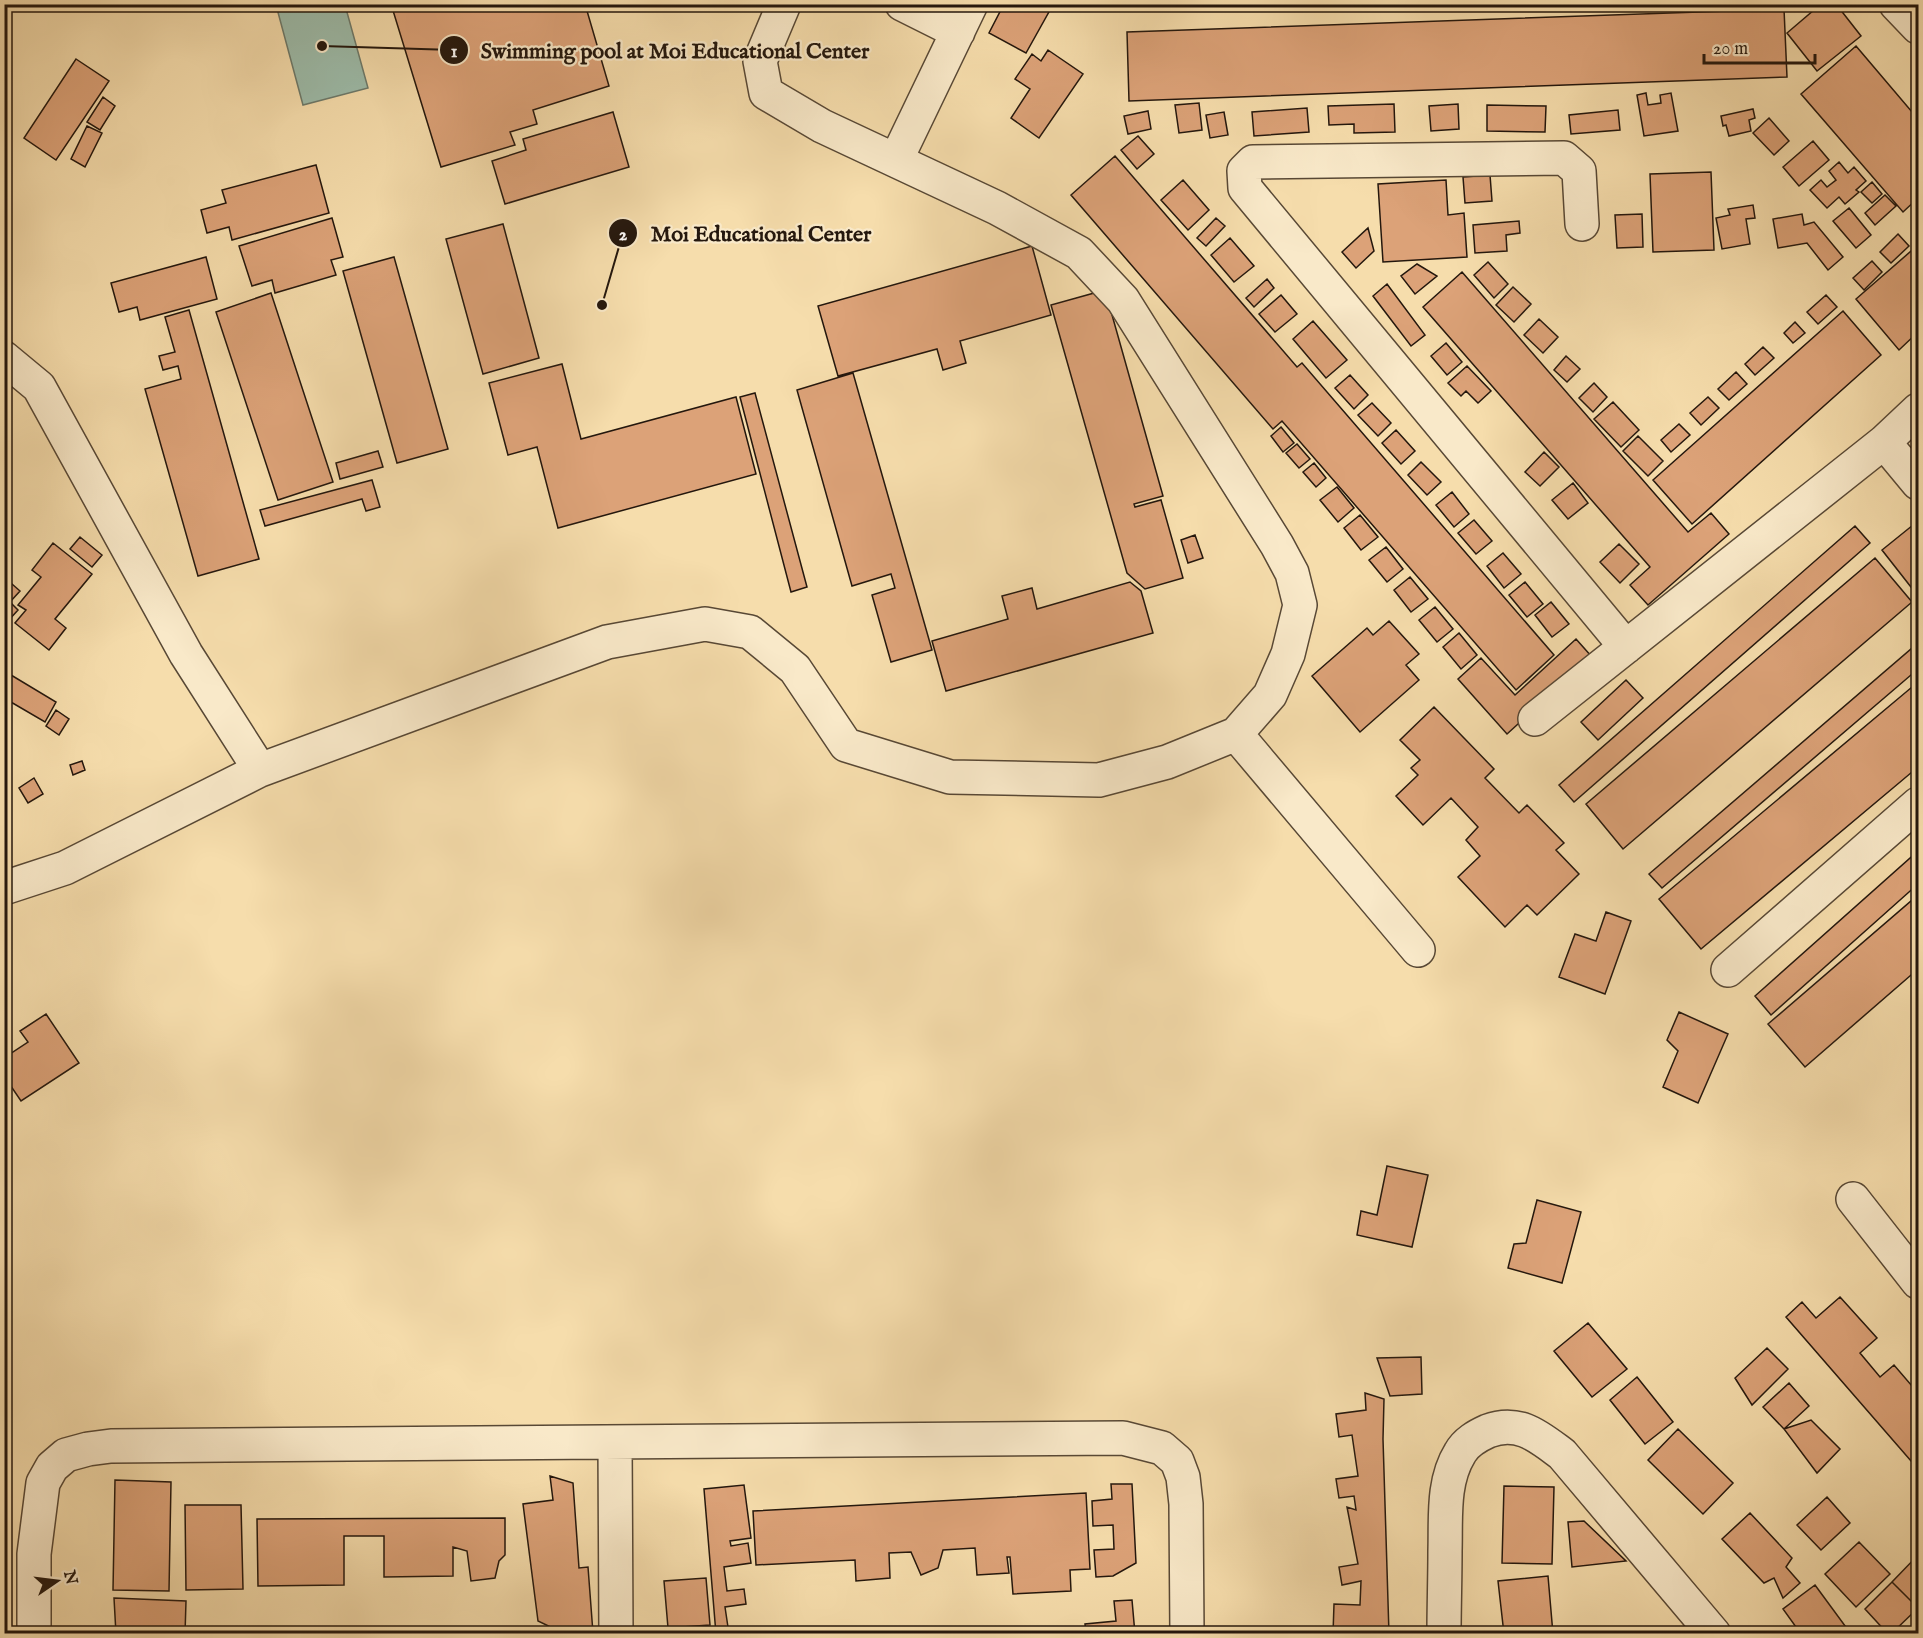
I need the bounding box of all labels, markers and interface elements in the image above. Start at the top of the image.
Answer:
scale bar [1704,27,1815,65]
callout: Swimming pool at Moi Educational Center [439,30,881,70]
text: Swimming pool at Moi Educational Center [481,38,870,66]
text: 20 m [1713,38,1748,61]
text: 1 [451,41,458,64]
callout: Moi Educational Center [608,213,883,253]
text: Moi Educational Center [651,221,872,249]
text: 2 [619,224,628,247]
north arrow [27,1551,87,1611]
text: N [58,1568,81,1587]

